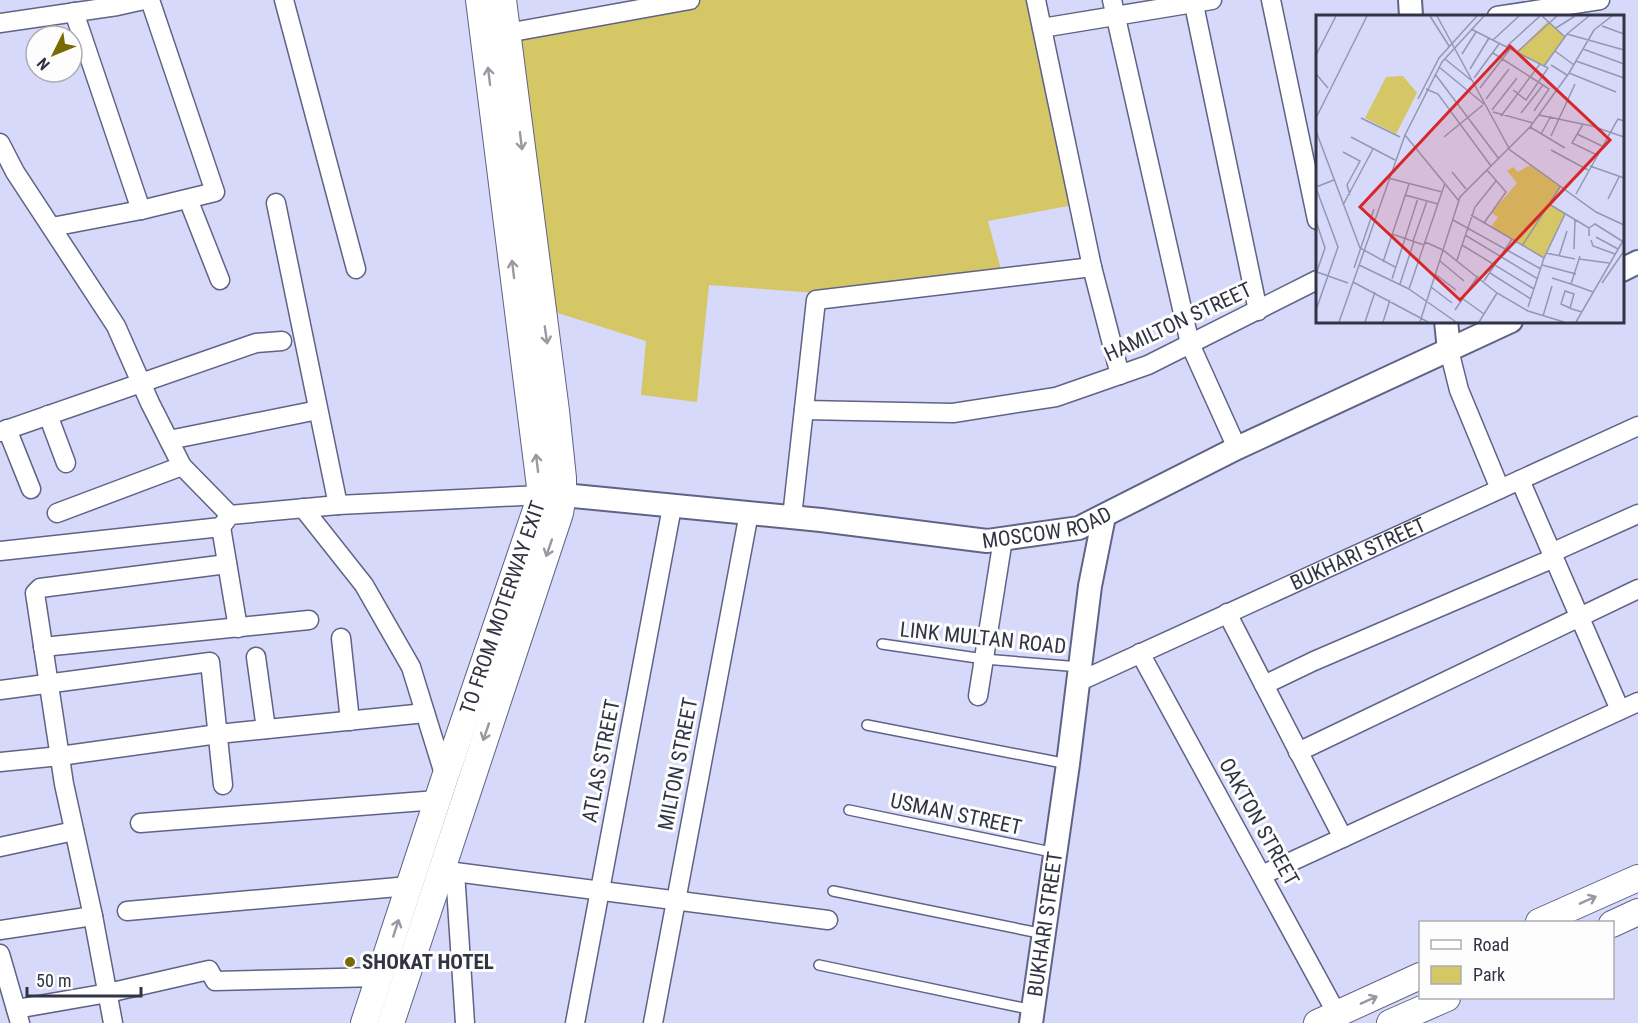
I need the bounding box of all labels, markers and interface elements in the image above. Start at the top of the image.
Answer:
inset map [1316,15,1623,322]
north arrow [24,24,84,84]
text: N [33,54,54,74]
one-way arrow [483,66,494,86]
one-way arrow [516,131,527,151]
one-way arrow [507,260,518,280]
street label: HAMILTON STREET [1101,277,1255,367]
one-way arrow [541,324,552,344]
one-way arrow [531,453,542,473]
street label: TO FROM MOTERWAY EXIT [455,498,550,717]
street label: MOSCOW ROAD [981,502,1115,554]
street label: BUKHARI STREET [1287,513,1430,595]
one-way arrow [542,538,553,556]
street label: LINK MULTAN ROAD [899,617,1067,659]
street label: MILTON STREET [653,696,703,832]
street label: ATLAS STREET [577,697,625,824]
one-way arrow [480,722,491,741]
street label: OAKTON STREET [1214,754,1304,890]
street label: USMAN STREET [888,788,1024,840]
street label: BUKHARI STREET [1023,850,1067,998]
one-way arrow [1579,894,1597,905]
one-way arrow [391,919,402,938]
legend [1419,921,1614,999]
text: Road [1473,934,1509,955]
place label: SHOKAT HOTEL [362,950,494,974]
marker: SHOKAT HOTEL [343,955,357,969]
scale bar [27,960,141,998]
text: Park [1473,964,1505,985]
text: 50 m [36,970,71,991]
one-way arrow [1359,993,1377,1005]

